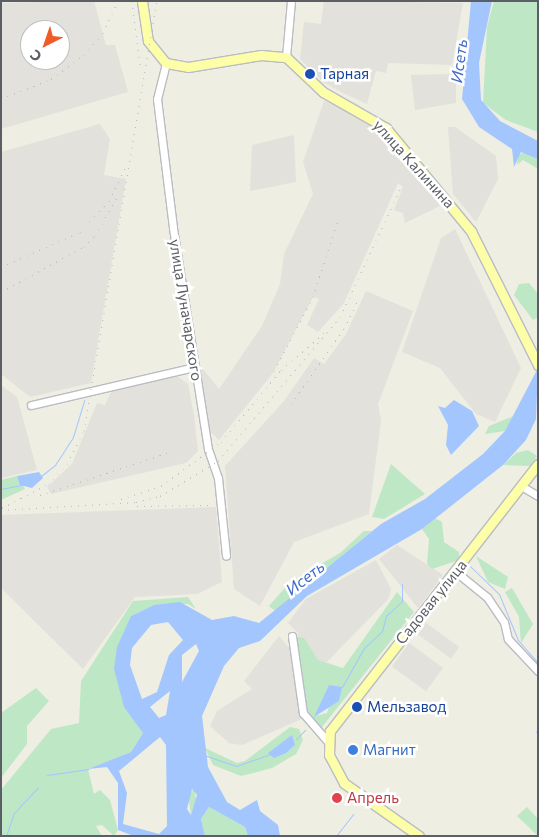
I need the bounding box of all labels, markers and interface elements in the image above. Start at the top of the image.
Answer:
north arrow [20,20,70,70]
water label: Исеть [447,38,471,84]
text: С [26,46,45,66]
place label: Тарная [320,65,369,83]
marker: Тарная [304,68,316,80]
street label: улица Калинина [370,116,458,212]
street label: улица Луначарского [166,238,206,382]
street label: Садовая улица [391,556,471,648]
water label: Исеть [282,557,328,599]
place label: Мельзавод [367,698,446,716]
marker: Мельзавод [351,701,363,713]
place label: Магнит [363,741,416,759]
marker: Магнит [347,744,359,756]
place label: Апрель [347,789,399,807]
marker: Апрель [331,792,343,804]

